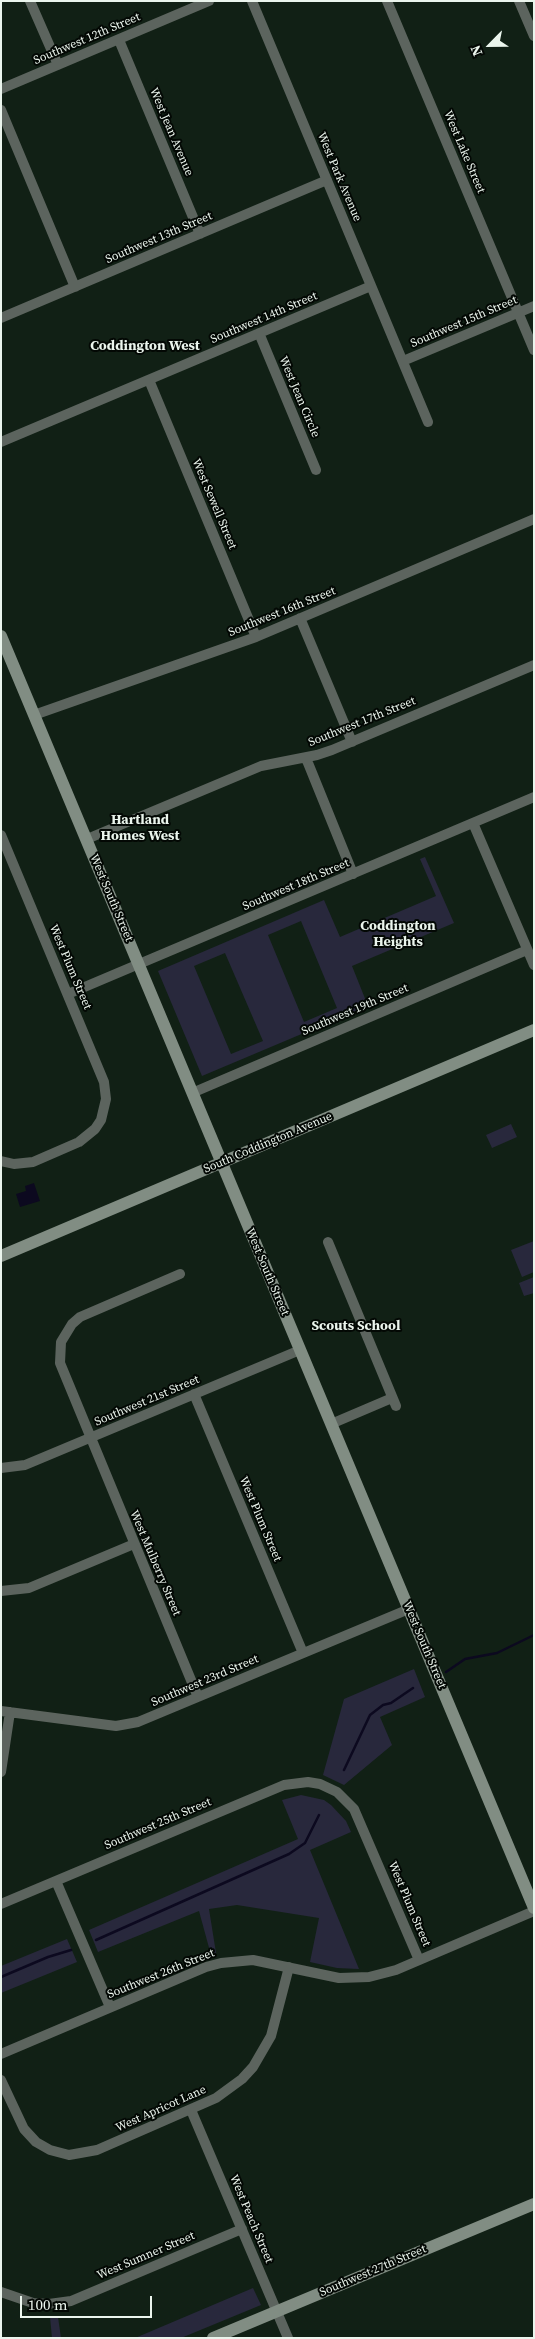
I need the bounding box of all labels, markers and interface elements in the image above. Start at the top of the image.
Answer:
street label: Southwest 12th Street [32,10,142,68]
north arrow [465,20,515,70]
text: N [465,42,487,59]
street label: West Jean Avenue [146,86,196,178]
street label: West Lake Street [440,109,488,195]
street label: West Park Avenue [314,130,364,224]
street label: Southwest 13th Street [104,209,214,267]
street label: Southwest 14th Street [209,289,319,347]
street label: Southwest 15th Street [409,293,519,351]
district label: Coddington West [90,338,200,354]
street label: West Jean Circle [275,354,323,440]
street label: West Sewell Street [188,457,240,551]
street label: Southwest 16th Street [226,584,338,640]
street label: Southwest 17th Street [306,694,418,750]
district label: Hartland Homes West [101,812,179,844]
street label: West South Street [86,852,136,944]
street label: Southwest 18th Street [241,856,351,914]
district label: Coddington Heights [360,918,436,950]
street label: West Plum Street [46,922,94,1012]
street label: Southwest 19th Street [300,981,410,1039]
street label: South Coddington Avenue [202,1109,334,1177]
street label: West South Street [242,1226,292,1318]
district label: Scouts School [312,1318,400,1334]
street label: Southwest 21st Street [93,1372,201,1430]
street label: West Plum Street [236,1474,284,1564]
street label: West Mulberry Street [126,1508,184,1618]
street label: West South Street [399,1599,449,1691]
street label: Southwest 23rd Street [149,1652,261,1710]
street label: Southwest 25th Street [103,1795,213,1853]
street label: West Plum Street [385,1859,433,1949]
street label: Southwest 26th Street [105,1946,217,2002]
street label: West Apricot Lane [113,2083,209,2135]
street label: West Peach Street [226,2173,276,2265]
street label: West Sumner Street [95,2229,197,2283]
street label: Southwest 27th Street [318,2242,428,2300]
scale bar [22,2286,155,2318]
text: 100 m [28,2294,68,2315]

